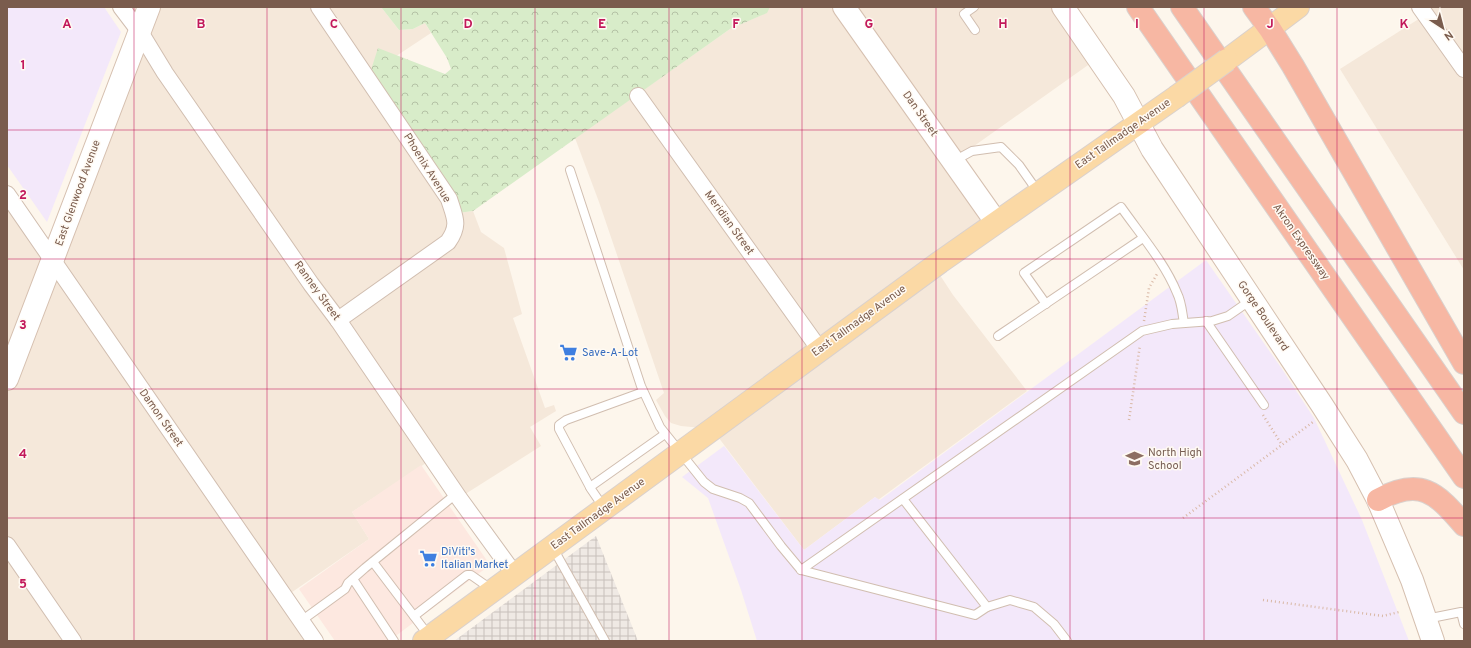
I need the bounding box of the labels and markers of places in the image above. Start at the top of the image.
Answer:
supermarket icon: Save-A-Lot [559,343,579,363]
place label: Save-A-Lot [582,346,638,360]
place label: North High School [1148,446,1202,473]
school or university icon: North High School [1125,449,1145,469]
place label: DiViti's Italian Market [441,545,508,572]
supermarket icon: DiViti's Italian Market [418,548,438,568]

